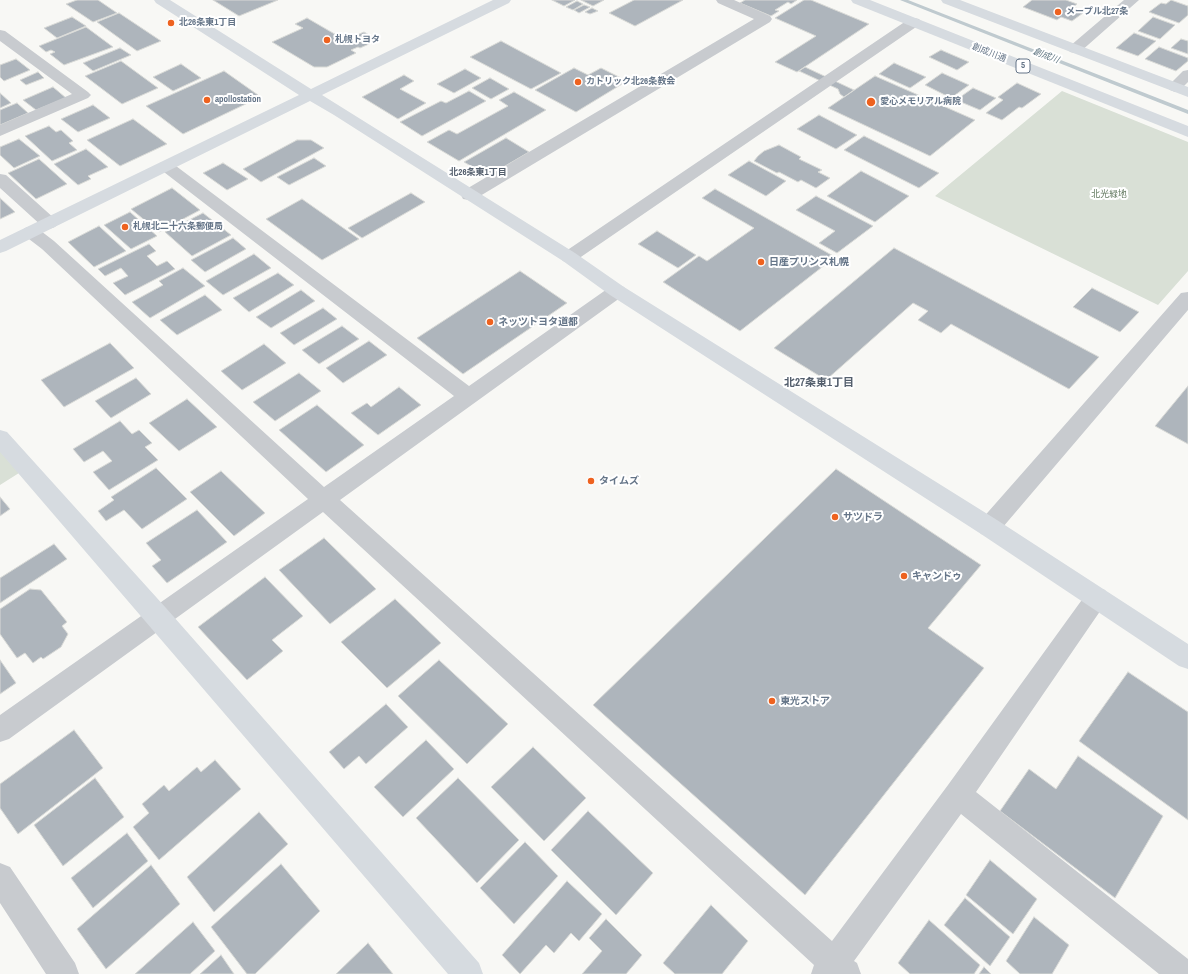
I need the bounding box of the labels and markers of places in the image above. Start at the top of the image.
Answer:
marker: メープル北27条 [1053,7,1063,17]
place label: メープル北27条 [1066,7,1128,17]
marker: 北26条東1丁目 [166,18,176,28]
place label: 北26条東1丁目 [179,18,236,28]
marker: 札幌トヨタ [322,35,332,45]
place label: 札幌トヨタ [335,35,380,45]
marker: カトリック北26条教会 [573,77,583,87]
place label: カトリック北26条教会 [586,77,675,87]
marker: apollostation [202,95,212,105]
place label: apollostation [215,95,261,105]
marker: 愛心メモリアル病院 [865,96,877,108]
place label: 愛心メモリアル病院 [880,97,961,107]
marker: 札幌北二十六条郵便局 [120,222,130,232]
place label: 札幌北二十六条郵便局 [133,222,223,232]
place label: 日産プリンス札幌 [769,256,849,268]
marker: 日産プリンス札幌 [756,257,766,267]
place label: ネッツトヨタ道都 [498,316,578,328]
marker: ネッツトヨタ道都 [485,317,495,327]
place label: タイムズ [599,475,639,487]
marker: タイムズ [586,476,596,486]
place label: サツドラ [843,511,883,523]
marker: サツドラ [830,512,840,522]
place label: キャンドゥ [912,570,962,582]
marker: キャンドゥ [899,571,909,581]
place label: 東光ストア [780,695,830,707]
marker: 東光ストア [767,696,777,706]

